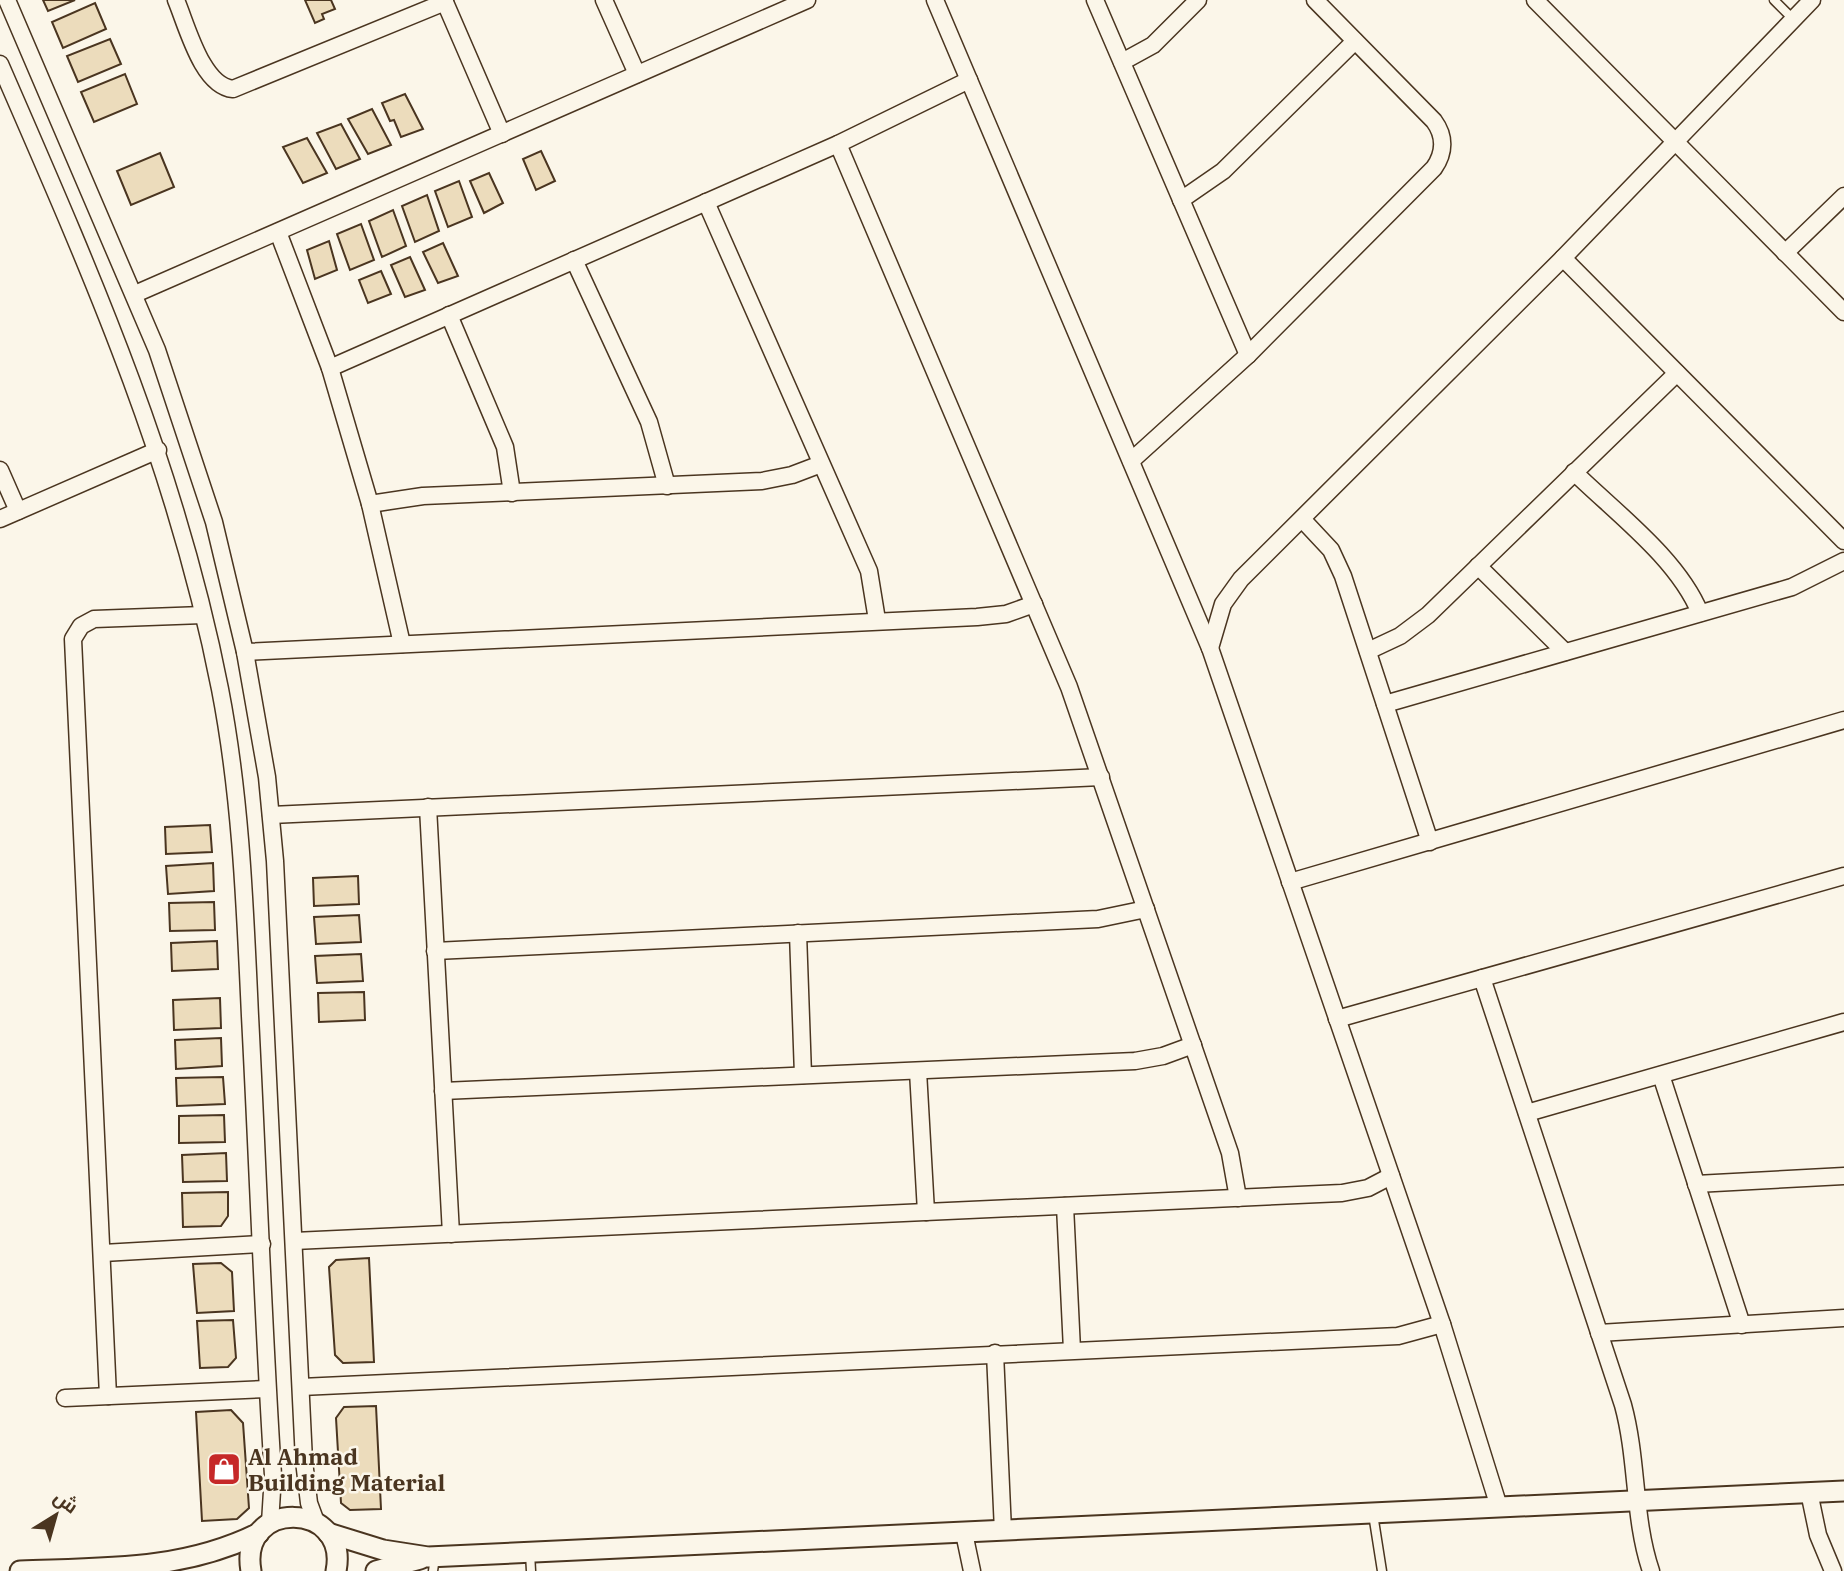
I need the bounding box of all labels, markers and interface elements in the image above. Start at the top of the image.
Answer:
place label: Al Ahmad Building Material [248,1441,445,1497]
shop icon: Al Ahmad Building Material [205,1450,243,1488]
north arrow [21,1480,91,1550]
text: ش [49,1485,83,1518]

